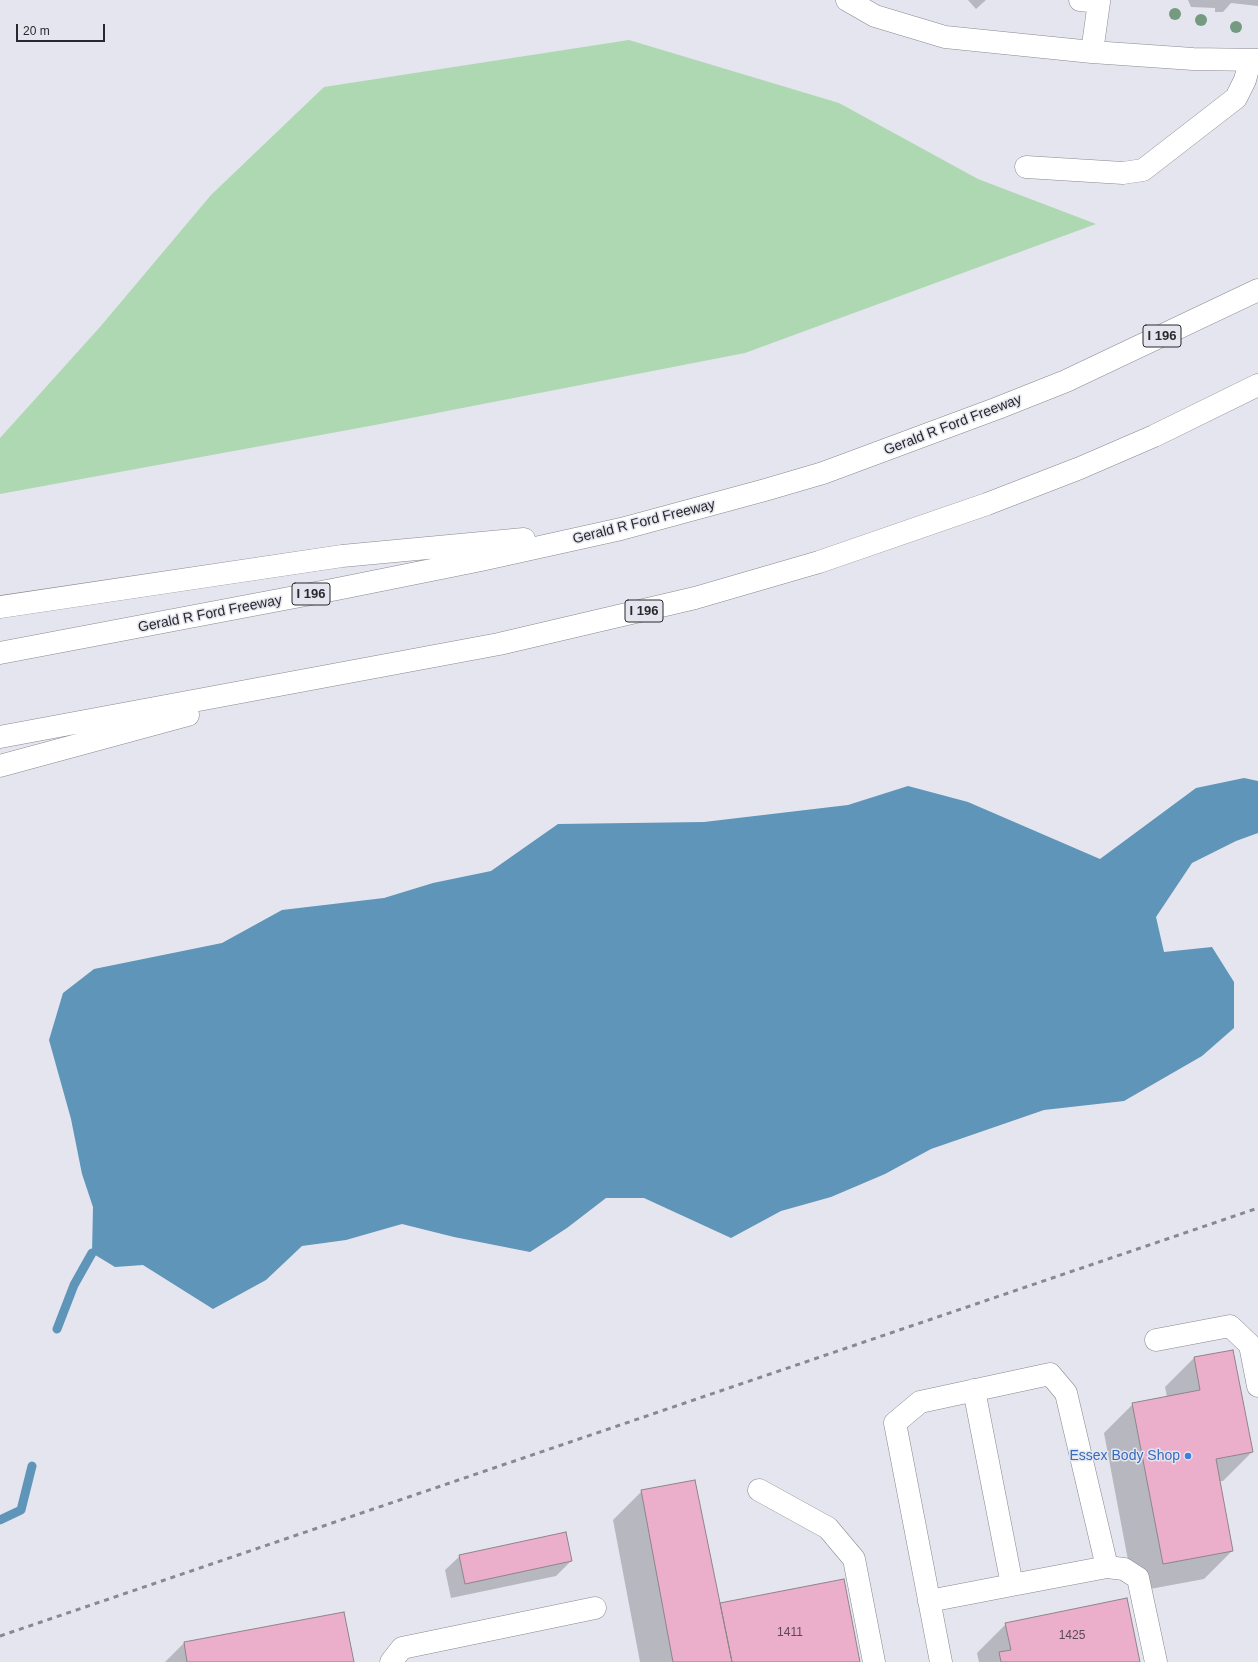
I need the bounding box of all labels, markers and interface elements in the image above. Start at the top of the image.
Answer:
scale bar [18,16,107,42]
text: 20 m [23,24,50,38]
road number: I 196 [1143,325,1181,347]
street label: Gerald R Ford Freeway [882,391,1024,459]
street label: Gerald R Ford Freeway [571,496,717,548]
road number: I 196 [292,583,330,605]
street label: Gerald R Ford Freeway [137,592,283,636]
road number: I 196 [625,600,663,622]
place label: Essex Body Shop [1069,1448,1180,1464]
marker: Essex Body Shop [1183,1451,1193,1461]
house number: 1411 [777,1626,803,1640]
house number: 1425 [1059,1629,1085,1643]

